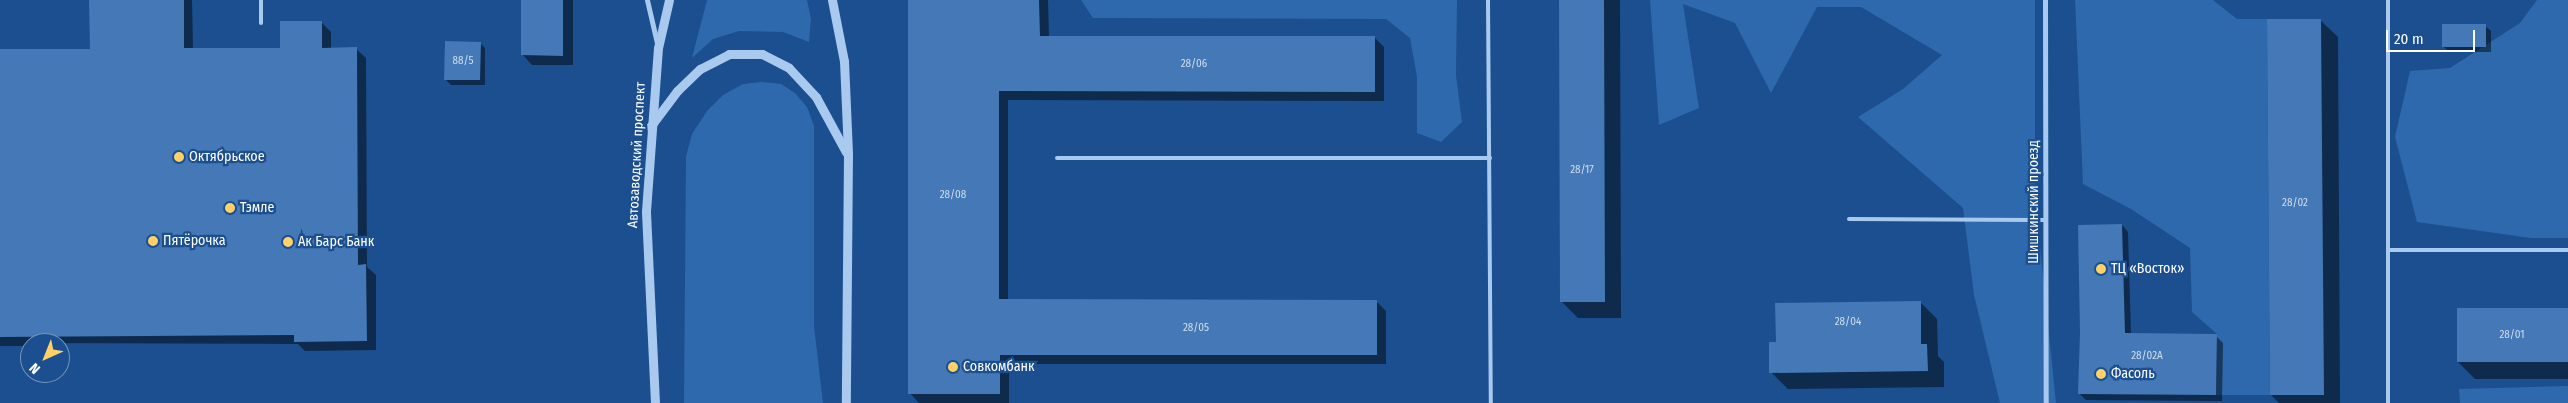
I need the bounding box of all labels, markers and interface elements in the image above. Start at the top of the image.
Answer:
scale bar [2388,20,2477,52]
text: 20 m [2394,30,2424,48]
house number: 88/5 [453,54,473,68]
house number: 28/06 [1181,57,1207,71]
street label: Автозаводский проспект [625,81,649,229]
street label: Шишкинский проезд [2026,140,2042,264]
place label: Октябрьское [189,149,265,165]
marker: Октябрьское [173,151,185,163]
house number: 28/17 [1570,163,1594,177]
house number: 28/08 [940,188,966,202]
house number: 28/02 [2282,196,2308,210]
place label: Тэмле [240,200,274,216]
marker: Тэмле [224,202,236,214]
place label: Пятёрочка [163,233,226,249]
place label: Ак Барс Банк [298,234,374,250]
marker: Пятёрочка [147,235,159,247]
marker: Ак Барс Банк [282,236,294,248]
place label: ТЦ «Восток» [2111,261,2184,277]
marker: ТЦ «Восток» [2095,263,2107,275]
house number: 28/04 [1835,315,1861,329]
house number: 28/05 [1183,321,1209,335]
house number: 28/01 [2499,328,2525,342]
north arrow [20,333,70,383]
house number: 28/02А [2131,349,2163,363]
text: N [26,359,44,377]
place label: Совкомбанк [963,359,1035,375]
marker: Совкомбанк [947,361,959,373]
place label: Фасоль [2111,366,2155,382]
marker: Фасоль [2095,368,2107,380]

